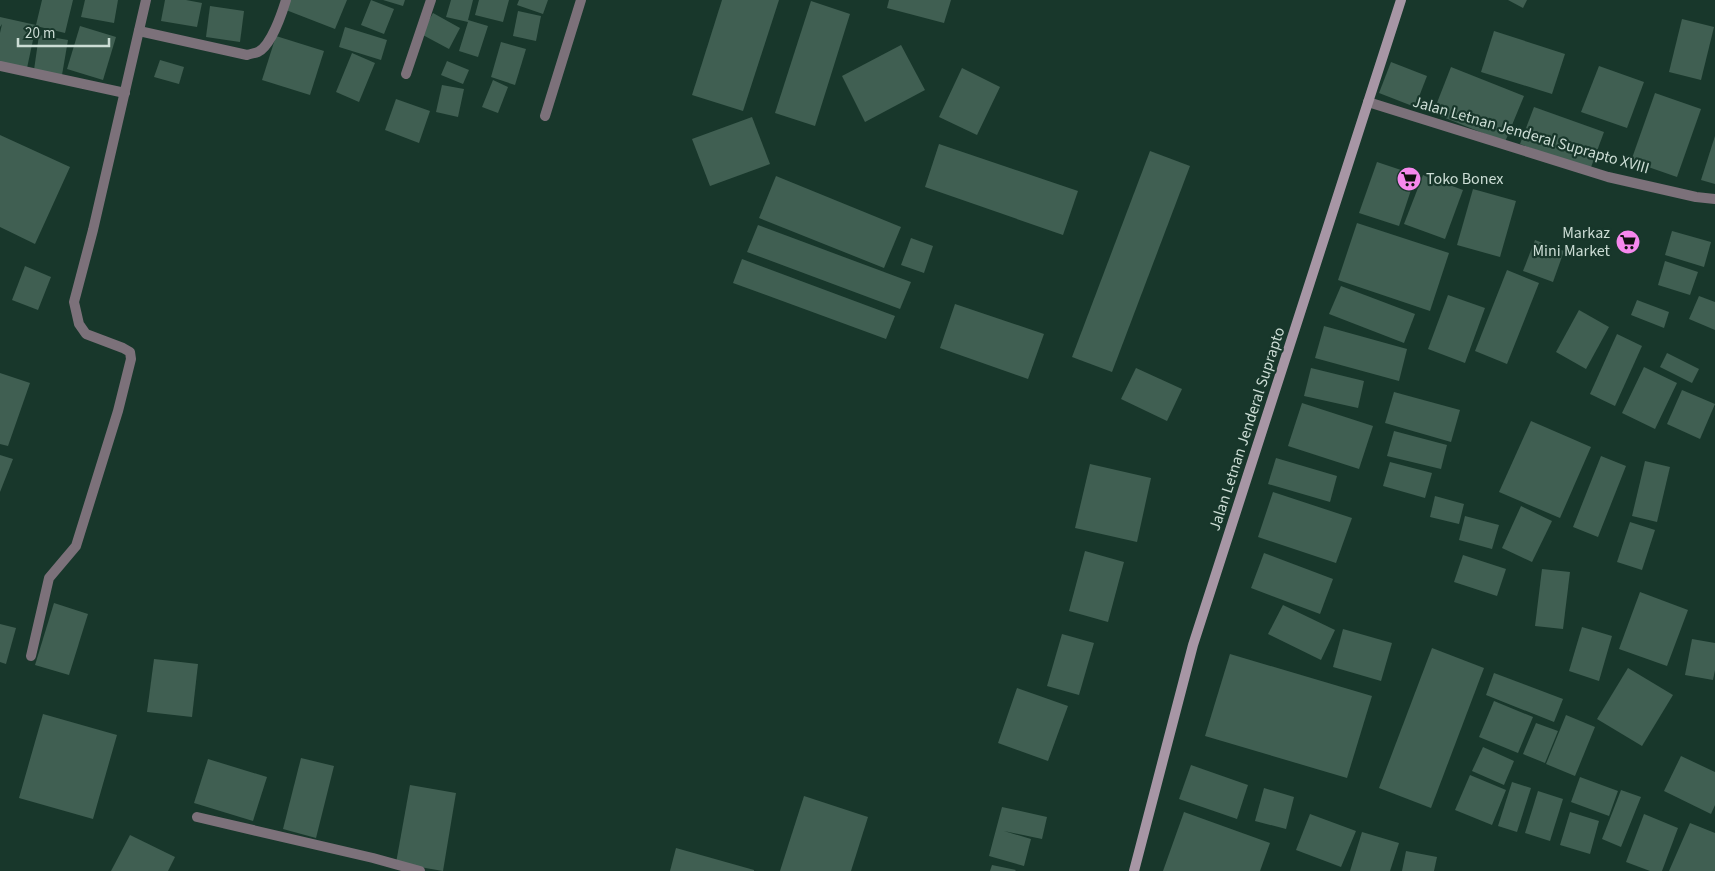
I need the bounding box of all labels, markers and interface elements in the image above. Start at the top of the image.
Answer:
scale bar [18,15,109,47]
text: 20 m [25,23,55,44]
street label: Jalan Letnan Jenderal Suprapto XVIII [1410,91,1652,179]
supermarket icon: Toko Bonex [1396,166,1422,192]
place label: Toko Bonex [1426,168,1503,190]
place label: Markaz Mini Market [1532,222,1611,262]
supermarket icon: Markaz Mini Market [1615,229,1641,255]
street label: Jalan Letnan Jenderal Suprapto [1204,324,1290,534]

